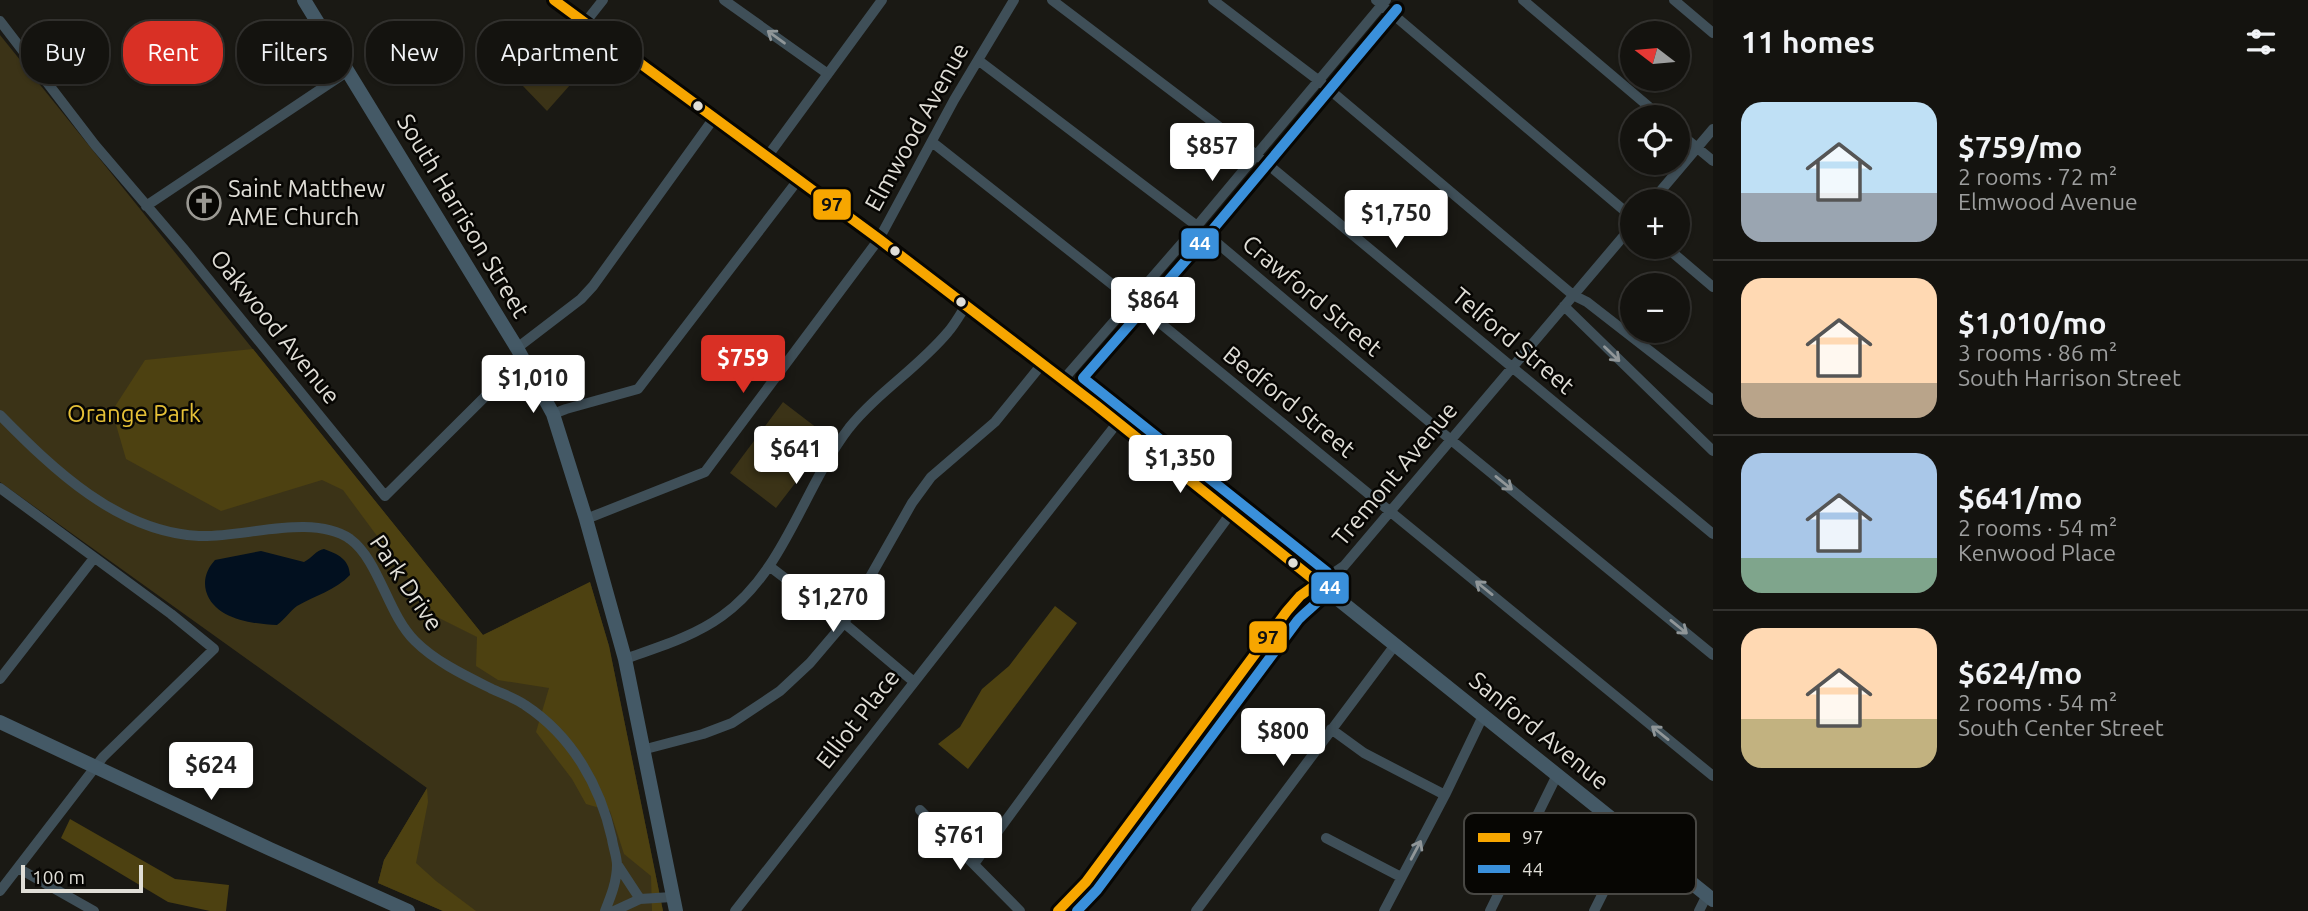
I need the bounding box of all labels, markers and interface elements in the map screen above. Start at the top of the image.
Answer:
chip: Buy [21,21,109,84]
chip: Rent [123,21,223,84]
chip: Filters [237,21,352,84]
chip: New [366,21,463,84]
chip: Apartment [477,21,642,84]
north arrow [1620,21,1690,91]
map controls [1620,21,1690,343]
icon: filters [2242,23,2280,61]
text: 11 homes [1741,25,1875,59]
one-way arrow [767,30,786,44]
street label: Elmwood Avenue [859,38,974,215]
unlabelled marker [691,99,705,113]
button: locate [1620,105,1690,175]
street label: South Harrison Street [392,109,535,323]
pin: $857 [1171,124,1253,183]
icon: home [1797,130,1881,214]
text: $759/mo [1958,130,2082,164]
text: $857 [1186,133,1238,158]
text: 2 rooms · 72 m² [1958,164,2117,189]
place label: Saint Matthew AME Church [228,175,385,230]
church icon: Saint Matthew AME Church [185,184,223,222]
line badge: 97 [812,188,852,221]
button: + [1620,189,1690,259]
text: Elmwood Avenue [1958,189,2138,214]
pin: $1,750 [1339,190,1453,250]
text: 97 [821,193,843,215]
text: $1,750 [1361,200,1431,225]
line badge: 44 [1180,227,1220,260]
street label: Crawford Street [1237,230,1388,362]
text: 44 [1189,232,1211,254]
street label: Oakwood Avenue [205,244,346,409]
unlabelled marker [888,244,902,258]
button: − [1620,273,1690,343]
pin: $864 [1112,278,1194,337]
street label: Telford Street [1447,282,1580,400]
text: $864 [1127,287,1179,312]
unlabelled marker [954,295,968,309]
icon: home [1797,306,1881,390]
text: $1,010/mo [1958,306,2107,340]
pin: $759 [702,336,784,395]
street label: Bedford Street [1218,340,1361,463]
text: 3 rooms · 86 m² [1958,340,2117,365]
text: $759 [717,345,769,370]
one-way arrow [1604,345,1621,362]
pin: $1,010 [476,356,590,415]
text: $1,010 [498,365,568,390]
text: South Harrison Street [1958,365,2181,390]
street label: Tremont Avenue [1327,396,1463,551]
park label: Orange Park [67,400,201,427]
pin: $641 [755,426,837,486]
pin: $1,350 [1123,435,1237,495]
text: $641 [770,436,822,461]
text: $1,350 [1145,445,1215,470]
one-way arrow [1494,475,1512,491]
icon: home [1797,481,1881,565]
text: $641/mo [1958,481,2082,515]
text: 2 rooms · 54 m² [1958,515,2117,540]
street label: Park Drive [364,530,448,636]
text: Kenwood Place [1958,540,2116,565]
unlabelled marker [1286,556,1300,570]
line badge: 44 [1310,571,1350,605]
pin: $1,270 [776,574,890,634]
text: 44 [1319,576,1341,598]
one-way arrow [1476,581,1494,596]
text: $1,270 [798,584,868,609]
line badge: 97 [1248,620,1288,654]
one-way arrow [1670,620,1688,635]
text: 97 [1257,626,1279,648]
icon: home [1797,656,1881,740]
text: $624/mo [1958,656,2082,690]
street label: Elliot Place [811,664,905,774]
street label: Sanford Avenue [1464,666,1614,795]
text: 2 rooms · 54 m² [1958,690,2117,715]
pin: $800 [1242,708,1324,768]
text: South Center Street [1958,715,2164,740]
text: $800 [1257,718,1309,743]
one-way arrow [1652,725,1670,740]
pin: $624 [170,742,252,802]
text: $624 [185,752,237,777]
pin: $761 [919,812,1001,872]
legend [1464,813,1696,894]
text: $761 [934,822,986,847]
text: 97 [1522,826,1543,848]
one-way arrow [1409,841,1423,861]
text: 44 [1522,858,1543,880]
scale bar [21,862,144,894]
text: 100 m [32,866,85,888]

